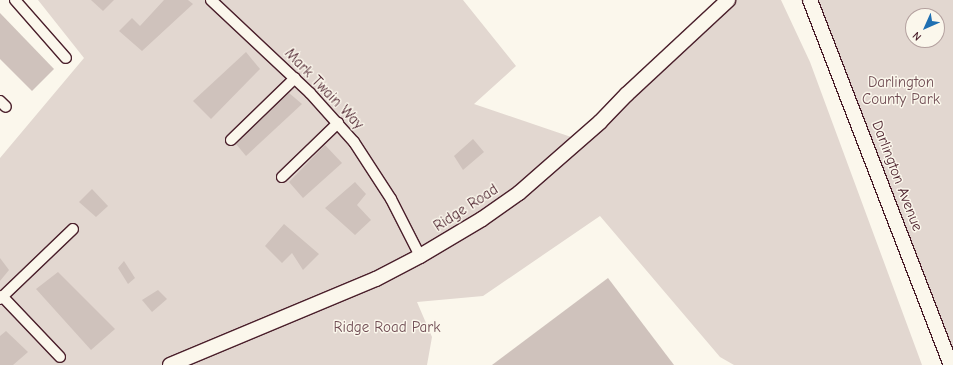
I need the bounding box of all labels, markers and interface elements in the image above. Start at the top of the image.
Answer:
north arrow [905,8,945,48]
text: N [910,29,924,43]
street label: Mark Twain Way [281,45,367,133]
park label: Darlington County Park [862,73,940,108]
street label: Darlington Avenue [868,118,926,234]
street label: Ridge Road [430,181,502,235]
park label: Ridge Road Park [334,319,440,337]

